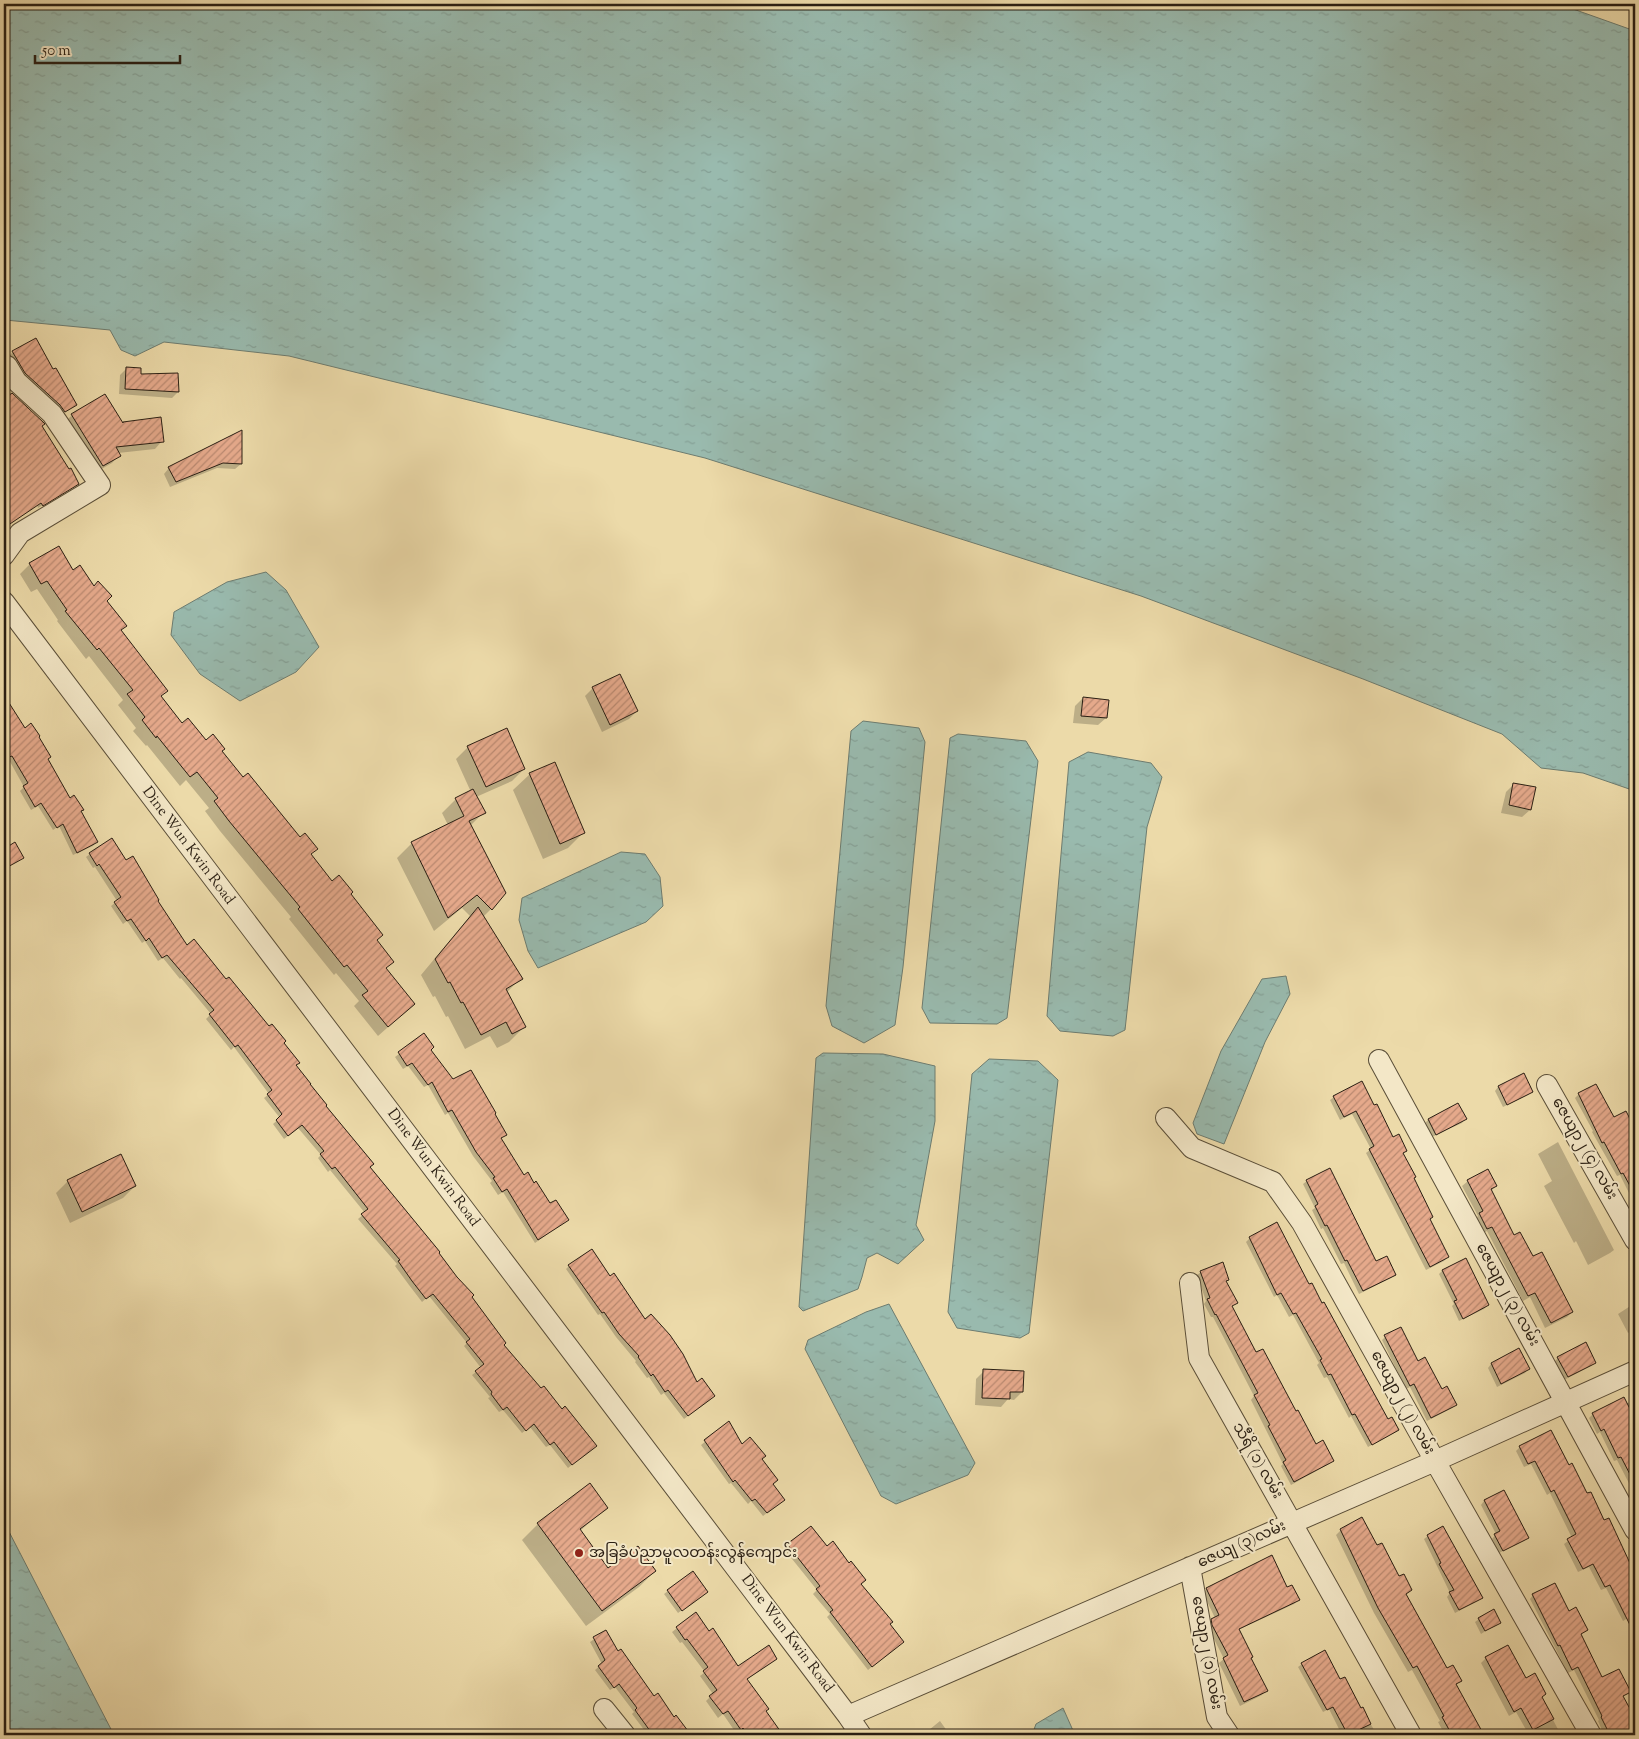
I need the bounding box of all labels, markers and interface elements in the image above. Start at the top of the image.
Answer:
scale bar [35,32,180,64]
text: 50 m [41,41,71,62]
street label: Dine Wun Kwin Road [137,783,240,910]
street label: ဇေယျာ၂ (၄) လမ်း [1546,1094,1623,1204]
street label: Dine Wun Kwin Road [382,1105,485,1232]
street label: ဇေယျာ၂ (၃) လမ်း [1470,1239,1545,1350]
street label: ဇေယျာ၂ (၂) လမ်း [1365,1347,1440,1459]
street label: သီရိ (၁) လမ်း [1227,1418,1288,1503]
street label: ဇေယျ (၃)လမ်း [1194,1515,1290,1574]
place label: အခြခံပညာမူလတန်းလွန်ကျောင်း [589,1542,797,1564]
marker: အခြခံပညာမူလတန်းလွန်ကျောင်း [573,1547,585,1559]
street label: Dine Wun Kwin Road [736,1571,839,1698]
street label: ဇေယျာ၂ (၁) လမ်း [1186,1594,1227,1711]

